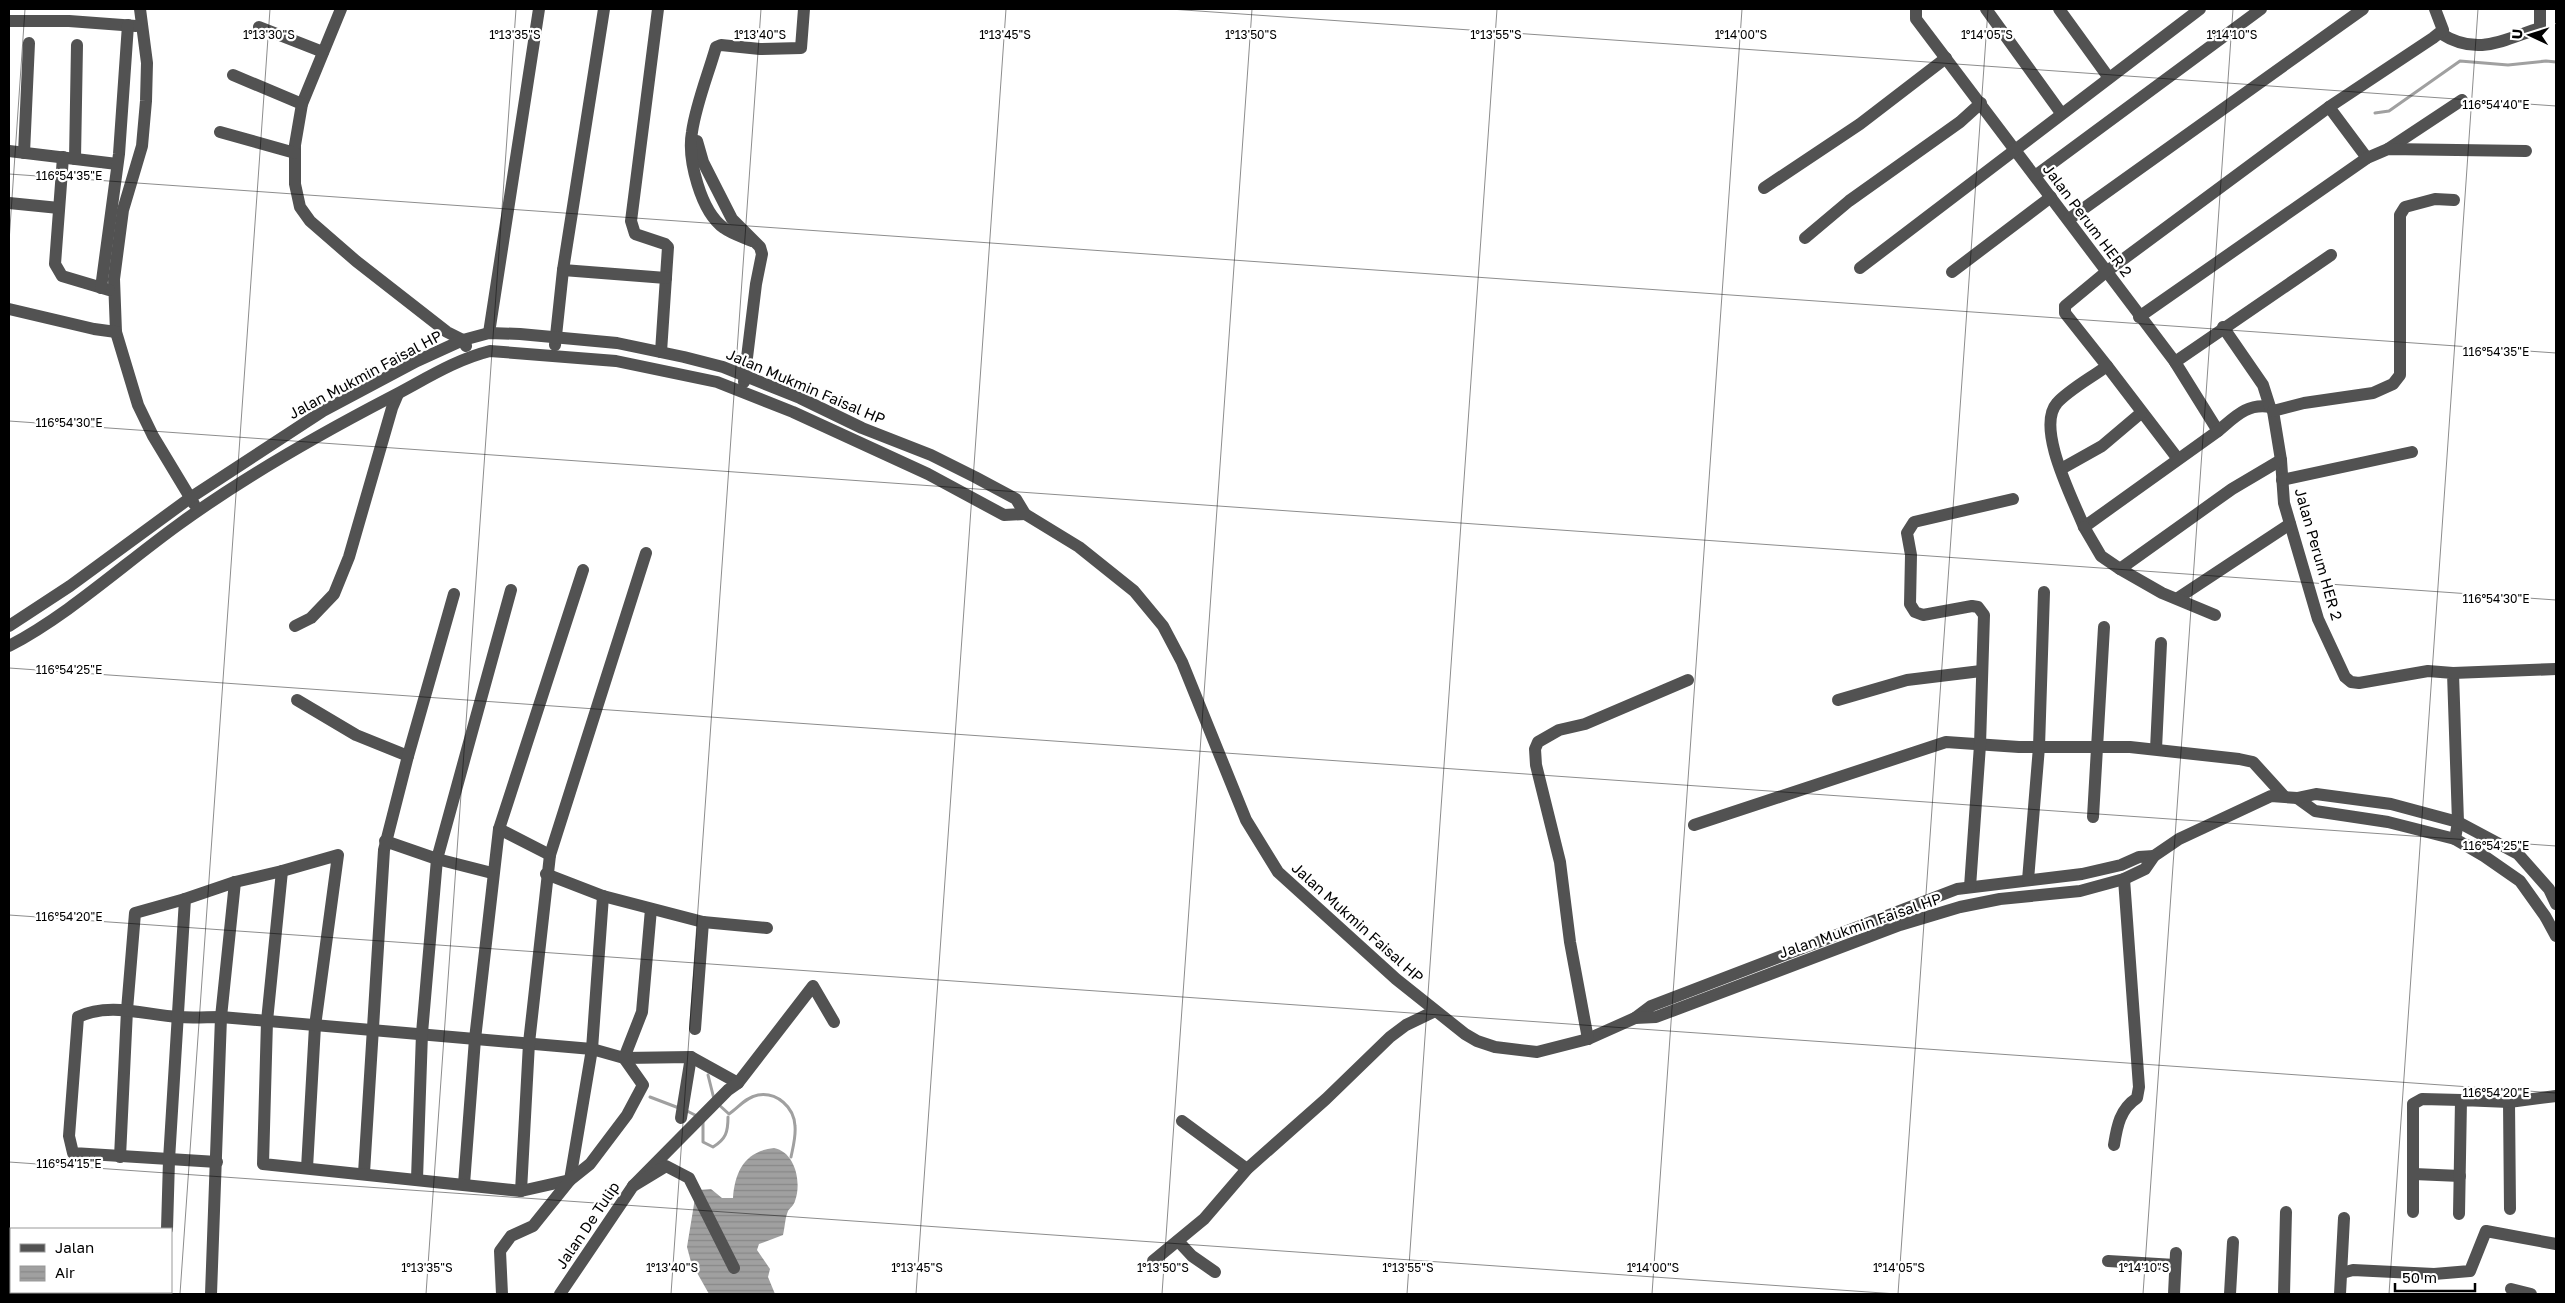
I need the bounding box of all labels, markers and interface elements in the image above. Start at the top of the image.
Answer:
north arrow [2505,10,2555,60]
text: 1°13'30"S [243,27,295,42]
text: 1°13'35"S [489,27,541,42]
text: 1°13'40"S [734,27,786,42]
text: 1°13'45"S [979,27,1031,42]
text: 1°13'50"S [1225,27,1277,42]
text: 1°13'55"S [1470,27,1522,42]
text: 1°14'00"S [1715,27,1768,42]
text: 1°14'05"S [1961,27,2013,42]
text: 1°14'10"S [2207,27,2258,42]
text: U [2508,28,2525,40]
text: 116°54'40"E [2462,97,2530,112]
street label: Jalan Perum HER 2 [2040,160,2136,280]
text: 116°54'35"E [36,168,102,183]
street label: Jalan Mukmin Faisal HP [285,326,445,422]
street label: Jalan Mukmin Faisal HP [724,344,888,428]
text: 116°54'35"E [2463,344,2529,359]
text: 116°54'30"E [36,415,102,430]
street label: Jalan Perum HER 2 [2292,486,2346,622]
text: 116°54'30"E [2463,591,2529,606]
text: 116°54'25"E [36,662,102,677]
text: 116°54'25"E [2463,838,2529,853]
street label: Jalan Mukmin Faisal HP [1288,858,1428,986]
street label: Jalan Mukmin Faisal HP [1776,889,1944,961]
text: 116°54'20"E [36,909,102,924]
text: 116°54'20"E [2463,1085,2529,1100]
text: 116°54'15"E [36,1156,102,1171]
street label: Jalan De Tulip [551,1178,623,1272]
legend [10,1228,172,1293]
text: Jalan [55,1238,94,1256]
text: 1°13'35"S [401,1260,453,1275]
text: 1°13'40"S [646,1260,698,1275]
text: 1°13'45"S [891,1260,943,1275]
text: 1°13'50"S [1137,1260,1189,1275]
text: 1°13'55"S [1382,1260,1434,1275]
text: 1°14'00"S [1627,1260,1680,1275]
text: 1°14'05"S [1873,1260,1925,1275]
text: 1°14'10"S [2119,1260,2170,1275]
scale bar [2395,1260,2475,1292]
text: Air [55,1263,75,1281]
text: 50 m [2402,1268,2437,1286]

